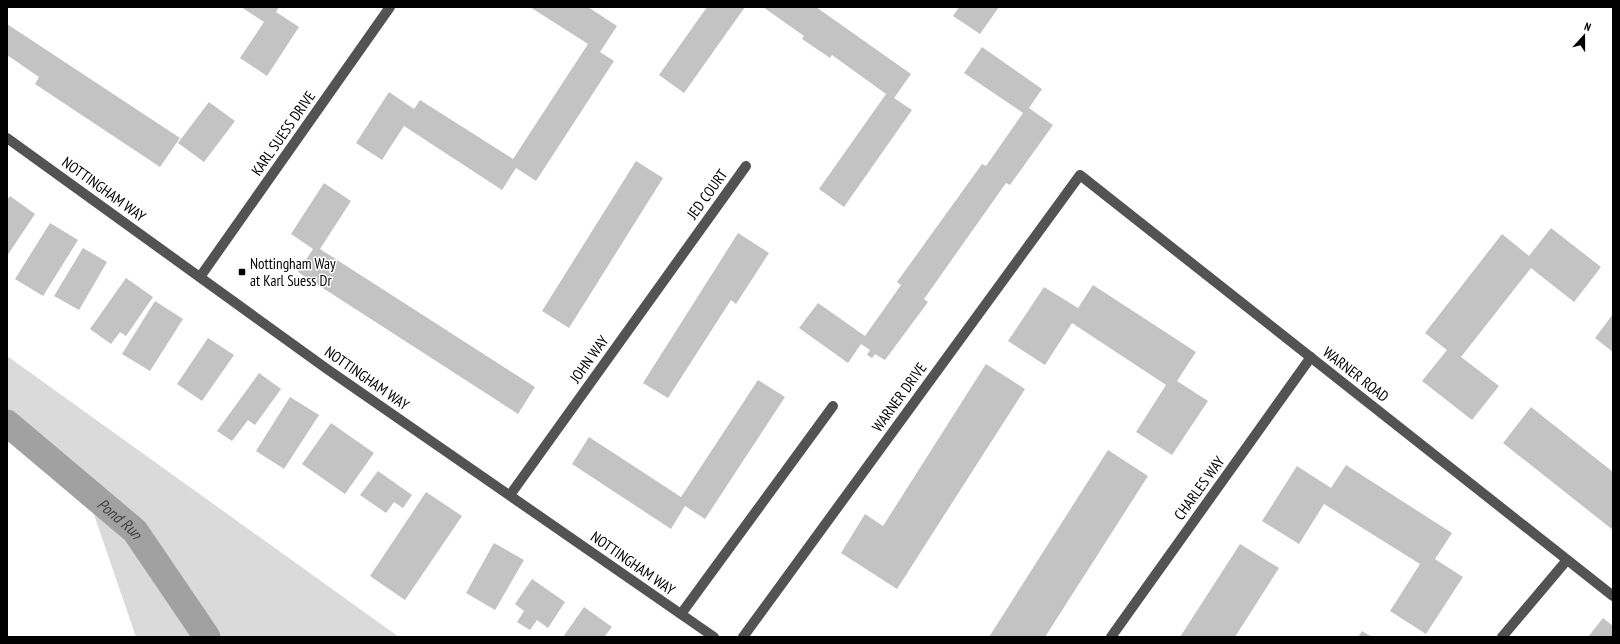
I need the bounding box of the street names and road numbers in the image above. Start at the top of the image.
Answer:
street label: KARL SUESS DRIVE [247,87,319,179]
street label: NOTTINGHAM WAY [58,152,150,226]
street label: JED COURT [682,165,732,223]
street label: JOHN WAY [565,332,613,387]
street label: NOTTINGHAM WAY [321,342,413,414]
street label: WARNER ROAD [1319,342,1393,406]
street label: WARNER DRIVE [868,359,930,435]
street label: CHARLES WAY [1170,452,1229,524]
street label: NOTTINGHAM WAY [587,527,679,599]

